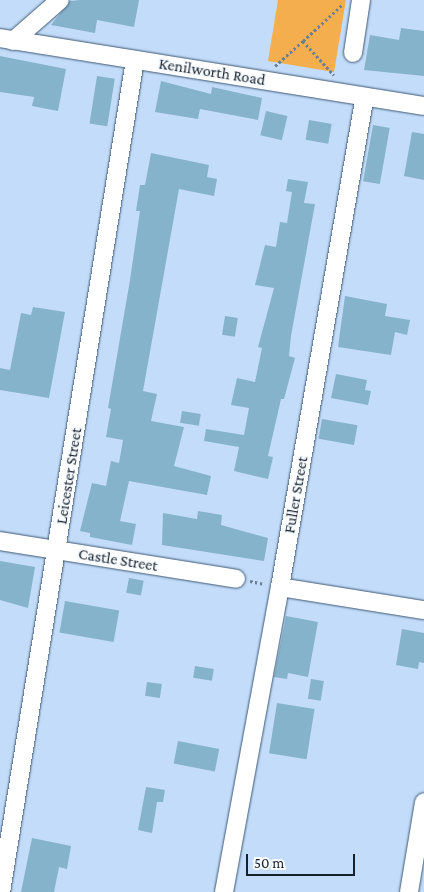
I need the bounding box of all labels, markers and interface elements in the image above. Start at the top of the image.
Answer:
street label: Kenilworth Road [157,54,267,90]
street label: Leicester Street [52,426,86,526]
street label: Fuller Street [280,455,312,535]
street label: Castle Street [77,544,159,576]
scale bar [249,844,358,876]
text: 50 m [254,855,284,871]

